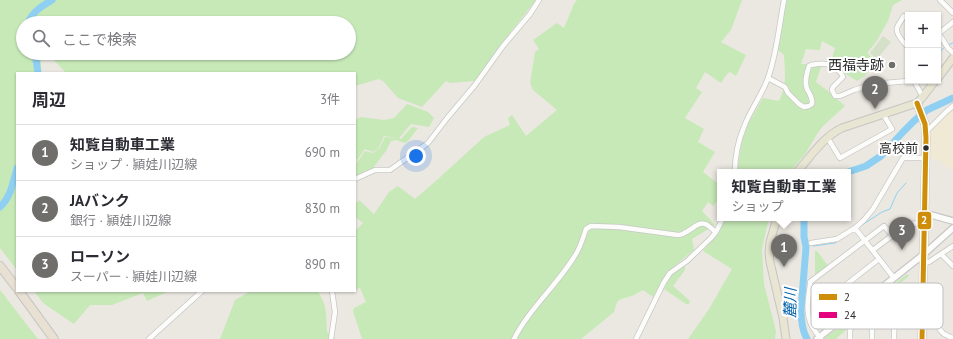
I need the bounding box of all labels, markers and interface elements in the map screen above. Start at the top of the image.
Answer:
map controls [905,12,941,84]
button: + [905,12,941,48]
search box [16,16,356,60]
icon: search [30,27,52,49]
text: ここで検索 [62,30,137,49]
button: − [905,48,941,84]
place label: 西福寺跡 [828,56,884,74]
marker: 西福寺跡 [887,60,897,70]
pin: 2 [862,76,888,109]
text: 周辺 [32,89,66,111]
text: 3件 [320,91,340,108]
text: 知覧自動車工業 [70,135,175,154]
place label: 高校前 [879,140,918,157]
marker: 高校前 [921,143,931,153]
text: 1 [41,144,49,161]
text: 690 m [305,144,340,161]
your location [406,146,426,166]
text: ショップ · 頴娃川辺線 [70,156,197,173]
popup [717,169,851,221]
text: 知覧自動車工業 [731,177,837,196]
text: JAバンク [70,191,130,210]
text: ショップ [731,198,784,215]
text: 2 [41,200,49,217]
text: 830 m [305,200,340,217]
line badge: 2 [917,211,932,230]
text: 銀行 · 頴娃川辺線 [70,212,171,229]
text: 2 [921,213,927,227]
pin: 3 [889,217,915,250]
pin: 1 [771,234,797,267]
text: ローソン [70,247,130,266]
text: 3 [41,256,49,273]
text: 890 m [305,256,340,273]
text: スーパー · 頴娃川辺線 [70,268,197,285]
legend [811,283,943,329]
water label: 麓川 [780,286,800,318]
text: 2 [844,290,850,304]
text: 24 [844,308,856,322]

